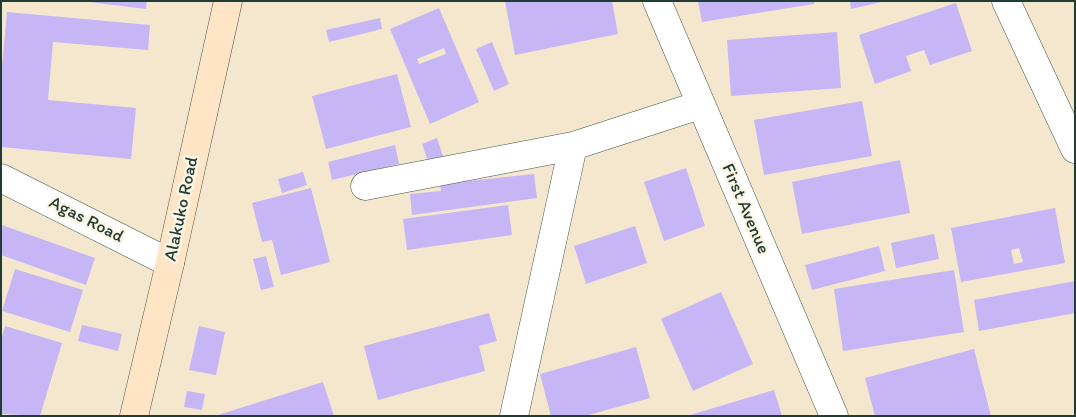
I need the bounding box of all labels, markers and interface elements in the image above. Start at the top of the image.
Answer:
street label: Alakuko Road [160,155,204,263]
street label: First Avenue [716,161,774,257]
street label: Agas Road [45,192,127,248]

